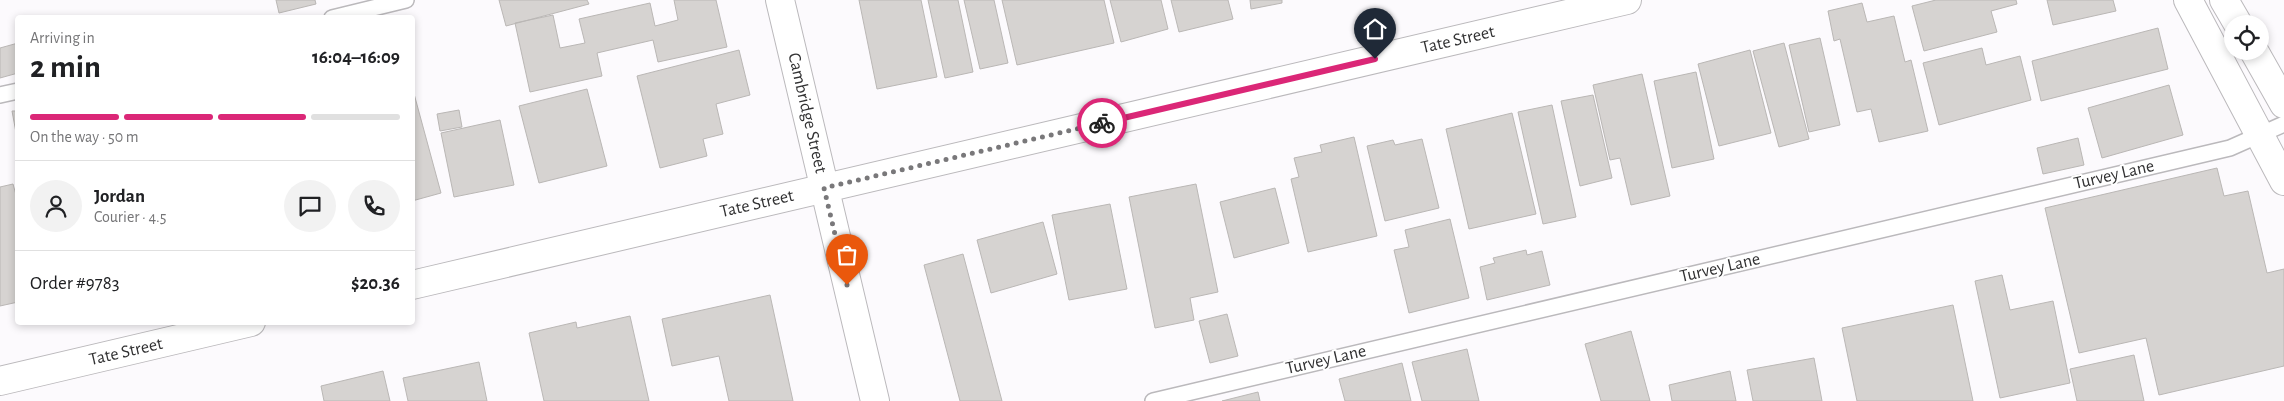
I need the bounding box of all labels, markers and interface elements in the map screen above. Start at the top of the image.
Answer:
pin [1354,8,1396,59]
icon: home [1361,15,1389,43]
map controls [2224,15,2269,60]
button: locate [2224,15,2269,60]
street label: Tate Street [1419,23,1497,57]
text: Arriving in [30,30,95,46]
text: 16:04–16:09 [312,48,400,67]
text: 2 min [30,51,101,83]
street label: Cambridge Street [784,51,830,175]
courier [1077,98,1127,148]
icon: bike [1088,109,1116,137]
text: On the way · 50 m [30,129,139,145]
street label: Turvey Lane [2072,157,2156,193]
button: person [30,180,82,232]
button: chat [284,180,336,232]
button: phone [348,180,400,232]
text: Jordan [94,187,145,206]
street label: Tate Street [718,187,796,221]
text: Courier · 4.5 [94,209,166,225]
pin [826,234,868,285]
icon: bag [833,241,861,269]
street label: Turvey Lane [1678,250,1762,286]
text: Order #9783 [30,274,120,293]
text: $20.36 [351,274,400,293]
street label: Tate Street [87,335,165,369]
street label: Turvey Lane [1284,342,1368,378]

